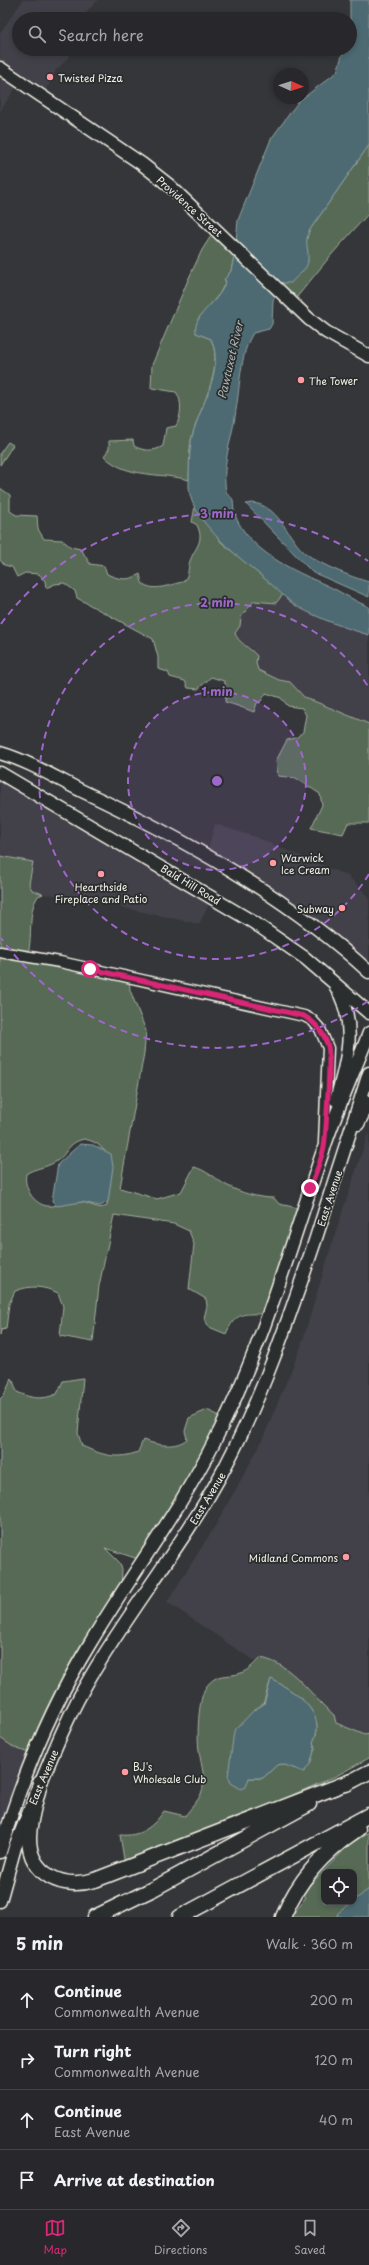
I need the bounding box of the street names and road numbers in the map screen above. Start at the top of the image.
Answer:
street label: Providence Street [154,172,226,240]
street label: Bald Hill Road [158,860,224,908]
street label: East Avenue [313,1167,345,1228]
street label: East Avenue [185,1469,229,1527]
street label: East Avenue [25,1747,62,1807]

